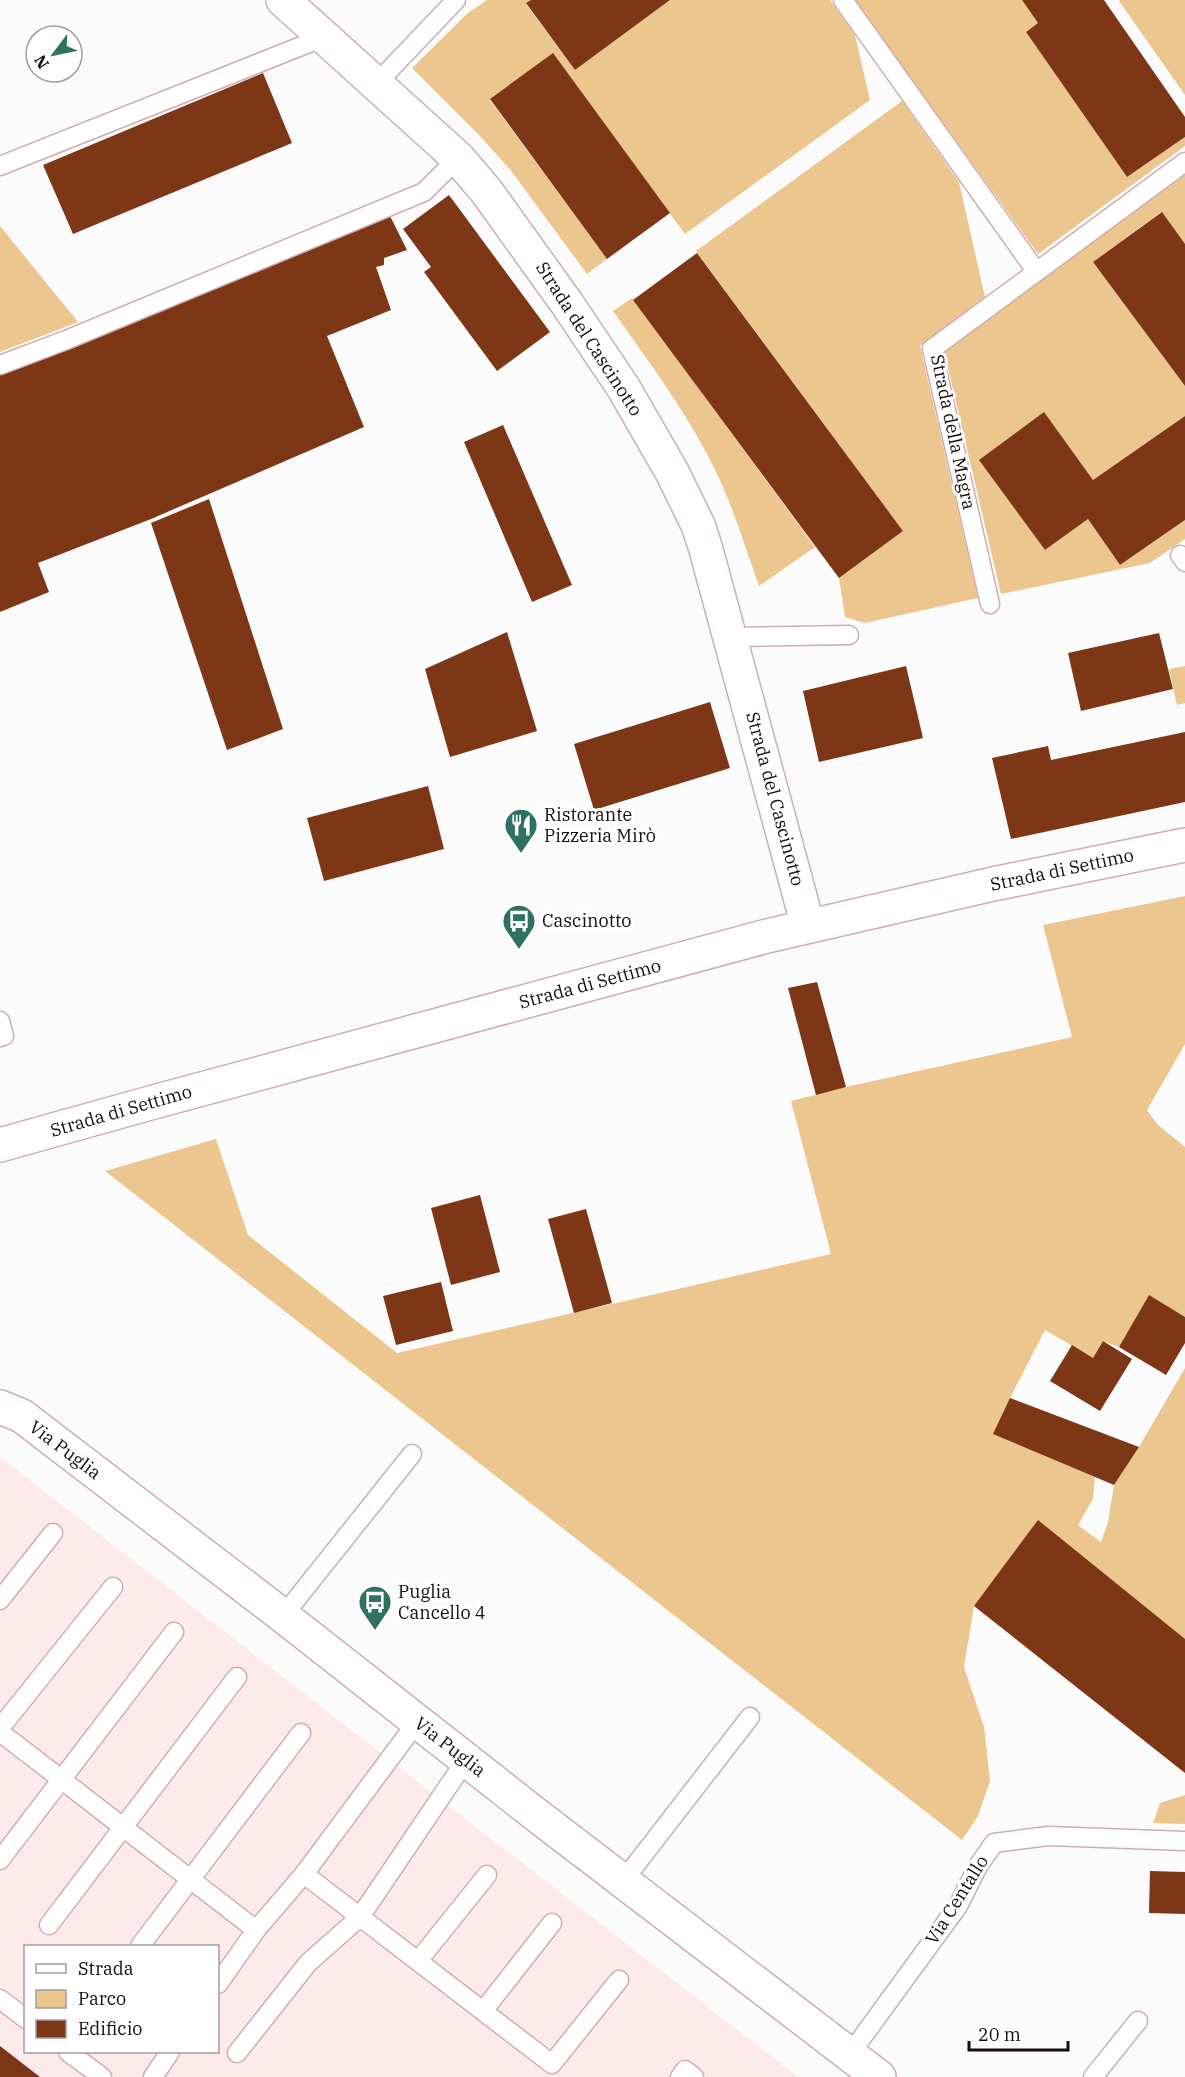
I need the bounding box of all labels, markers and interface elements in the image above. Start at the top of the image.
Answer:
north arrow [24,24,84,84]
text: N [29,51,53,73]
street label: Strada del Cascinotto [531,257,648,420]
street label: Strada della Magra [926,352,981,512]
street label: Strada del Cascinotto [741,709,810,888]
place label: Ristorante Pizzeria Mirò [544,803,656,847]
restaurant icon: Ristorante Pizzeria Mirò [503,807,539,854]
street label: Strada di Settimo [988,843,1136,896]
bus stop icon: Cascinotto [501,903,537,950]
place label: Cascinotto [542,909,631,932]
street label: Strada di Settimo [516,953,663,1014]
street label: Strada di Settimo [47,1079,194,1142]
street label: Via Puglia [25,1415,106,1484]
place label: Puglia Cancello 4 [398,1580,486,1624]
bus stop icon: Puglia Cancello 4 [357,1584,393,1631]
street label: Via Puglia [410,1712,491,1782]
street label: Via Centallo [920,1851,993,1949]
legend [24,1945,219,2053]
text: Strada [78,1957,134,1980]
text: Parco [78,1987,126,2010]
scale bar [969,2014,1068,2052]
text: Edificio [78,2017,142,2040]
text: 20 m [978,2023,1021,2046]

